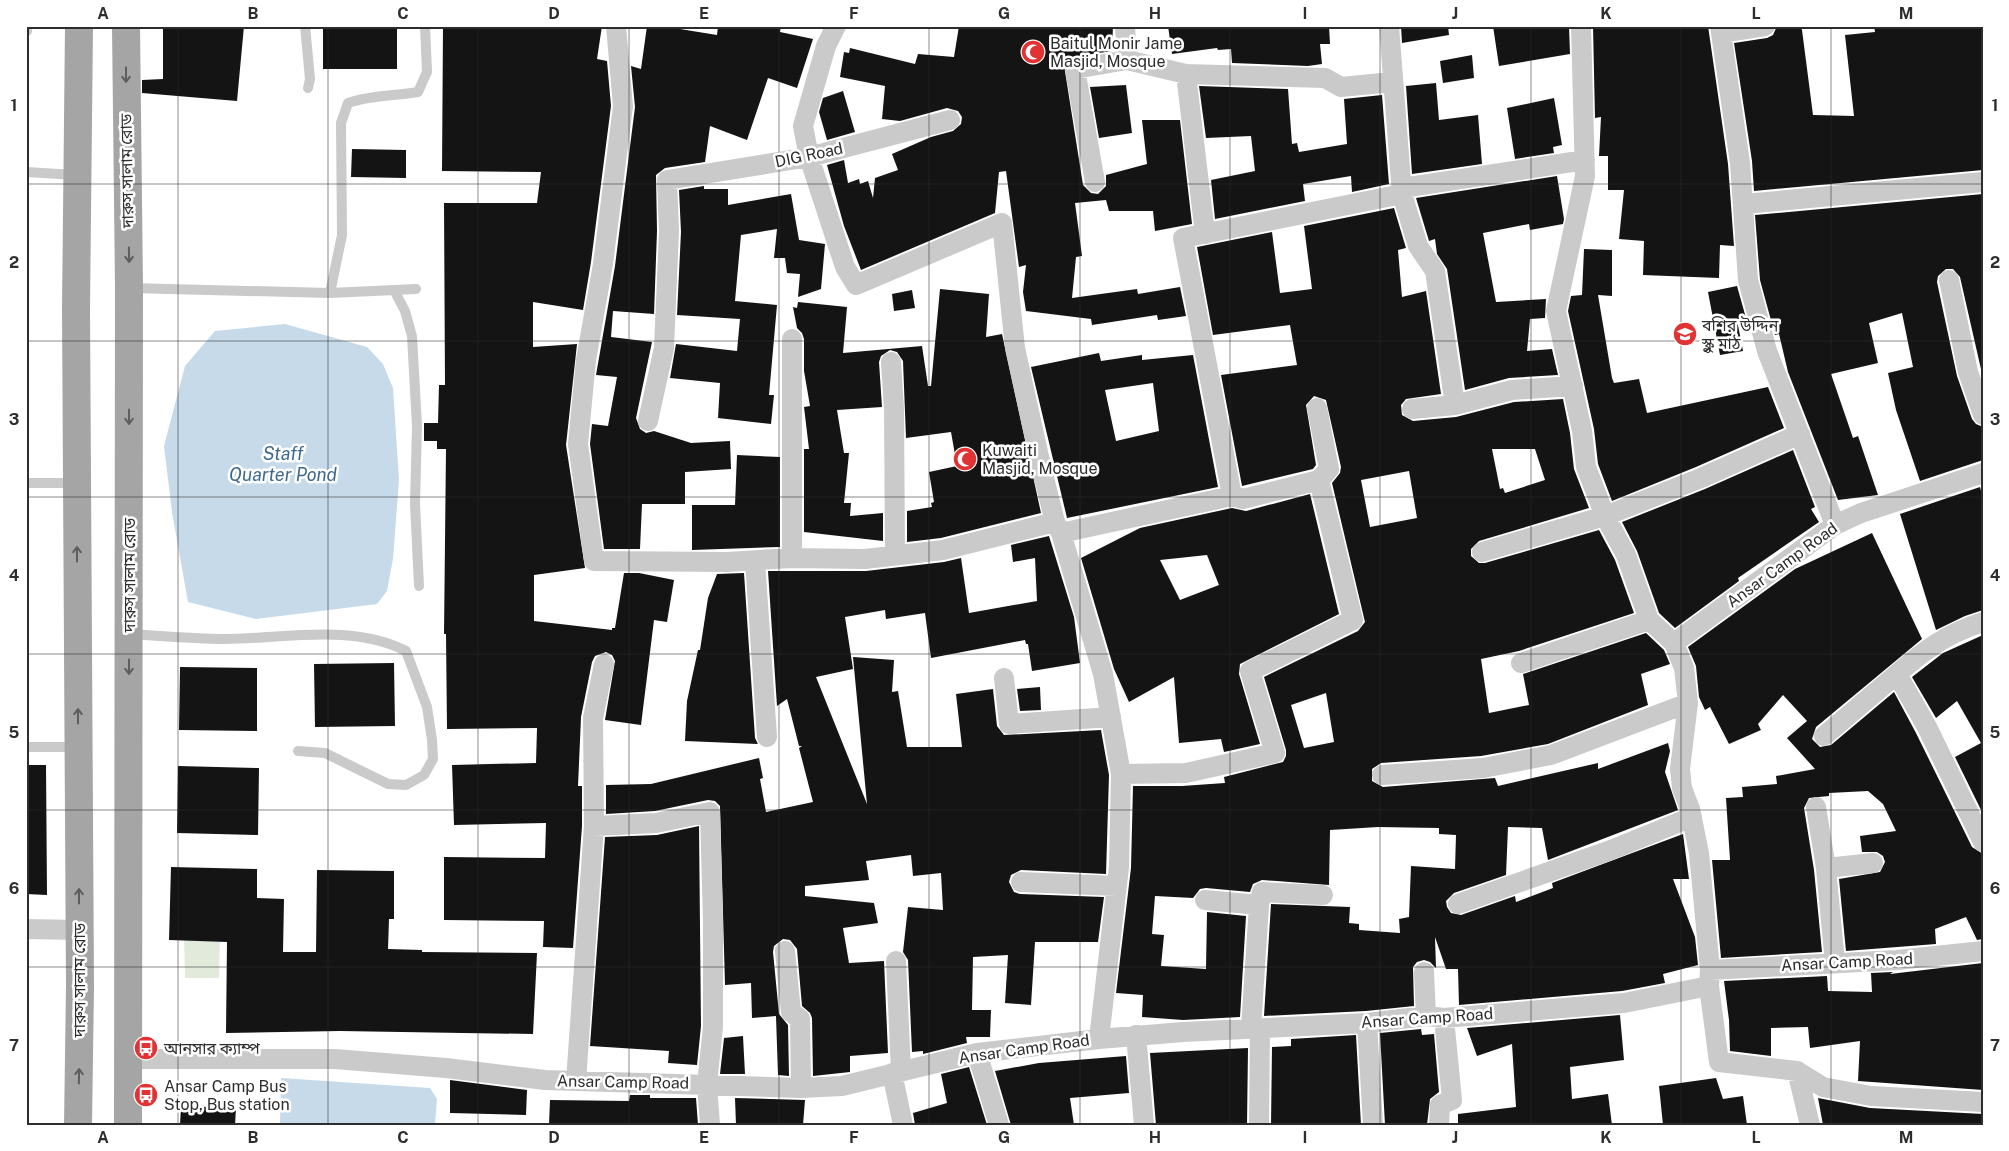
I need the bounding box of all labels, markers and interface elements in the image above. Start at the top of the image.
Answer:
text: A [97,4,109,23]
text: B [248,4,259,23]
text: C [397,4,409,23]
text: D [548,4,560,23]
text: E [699,4,709,23]
text: F [849,4,859,23]
text: G [998,4,1010,23]
text: H [1149,4,1161,23]
text: I [1303,4,1307,23]
text: J [1452,4,1458,23]
text: K [1600,4,1612,23]
text: L [1751,4,1761,23]
text: M [1899,4,1913,23]
place label: Baitul Monir Jame Masjid, Mosque [1050,34,1182,71]
mosque icon: Baitul Monir Jame Masjid, Mosque [1020,39,1046,65]
one-way arrow [121,66,131,83]
text: 1 [11,96,17,115]
text: 1 [1992,96,1998,115]
street label: দারুস সালাম রোড [116,113,138,229]
street label: DIG Road [773,139,845,171]
one-way arrow [124,246,134,263]
text: 2 [9,253,19,272]
text: 2 [1990,253,2000,272]
place label: বশির উদ্দিন স্কুল মাঠ [1701,316,1779,353]
school or university icon: বশির উদ্দিন স্কুল মাঠ [1672,321,1698,347]
one-way arrow [124,409,134,425]
text: 3 [9,410,19,429]
text: 3 [1990,410,2000,429]
place label: Kuwaiti Masjid, Mosque [982,441,1097,478]
water label: Staff Quarter Pond [229,443,337,485]
mosque icon: Kuwaiti Masjid, Mosque [952,446,978,472]
street label: দারুস সালাম রোড [120,517,139,633]
street label: Ansar Camp Road [1723,518,1841,612]
one-way arrow [72,546,82,562]
text: 4 [9,566,20,585]
text: 4 [1990,566,2001,585]
one-way arrow [124,659,134,675]
one-way arrow [74,708,83,724]
text: 5 [9,723,20,742]
text: 5 [1990,723,2001,742]
text: 6 [9,879,19,898]
text: 6 [1990,879,2000,898]
one-way arrow [74,888,84,904]
street label: দারুস সালাম রোড [70,922,89,1038]
street label: Ansar Camp Road [1780,949,1914,975]
street label: Ansar Camp Road [1360,1004,1494,1032]
street label: Ansar Camp Road [957,1030,1091,1068]
bus stop icon: আনসার ক্যাম্প [133,1035,159,1061]
text: 7 [9,1036,19,1055]
text: 7 [1990,1036,2000,1055]
place label: আনসার ক্যাম্প [163,1039,260,1058]
one-way arrow [74,1068,84,1084]
street label: Ansar Camp Road [557,1071,689,1093]
place label: Ansar Camp Bus Stop, Bus station [164,1077,290,1114]
bus stop icon: Ansar Camp Bus Stop, Bus station [133,1082,159,1108]
text: A [97,1128,109,1147]
text: B [248,1128,259,1147]
text: C [397,1128,409,1147]
text: D [548,1128,560,1147]
text: E [699,1128,709,1147]
text: F [849,1128,859,1147]
text: G [998,1128,1010,1147]
text: H [1149,1128,1161,1147]
text: I [1303,1128,1307,1147]
text: J [1452,1128,1458,1147]
text: K [1600,1128,1612,1147]
text: L [1751,1128,1761,1147]
text: M [1899,1128,1913,1147]

